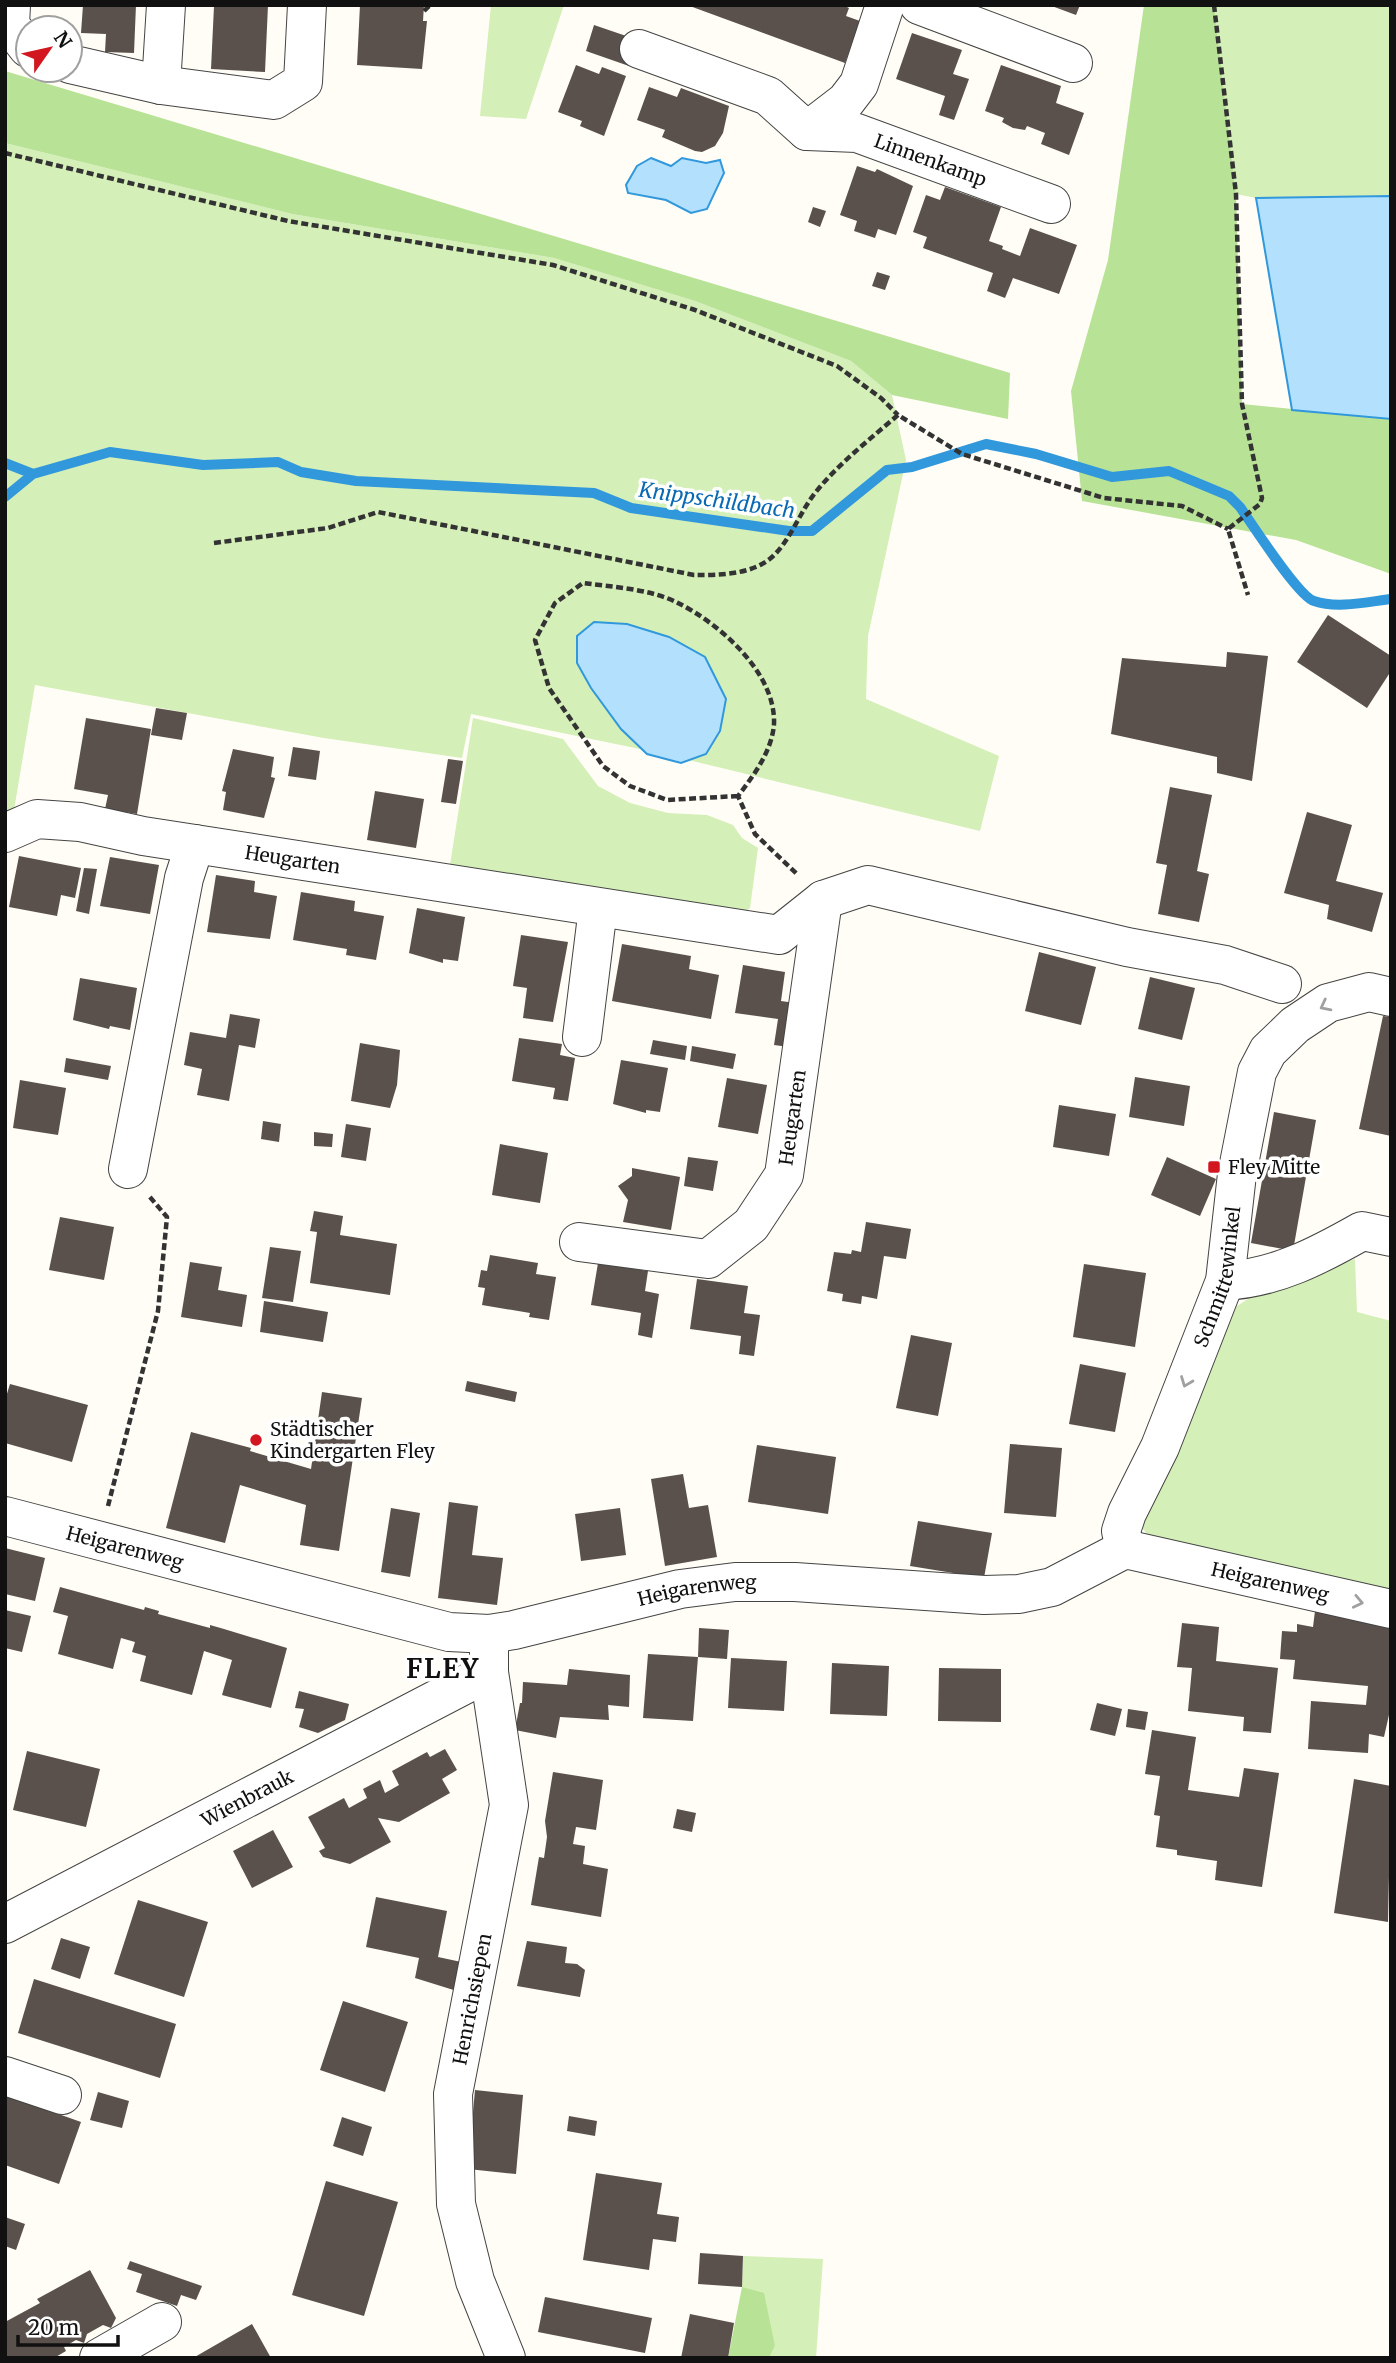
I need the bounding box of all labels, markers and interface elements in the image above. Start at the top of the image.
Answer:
north arrow [14,14,84,84]
text: N [49,27,77,52]
street label: Linnenkamp [871,128,990,191]
water label: Knippschildbach [636,476,797,524]
street label: Heugarten [243,840,342,879]
one-way arrow [1320,998,1333,1012]
street label: Heugarten [774,1068,811,1167]
place label: Fley Mitte [1228,1155,1320,1179]
marker: Fley Mitte [1206,1159,1222,1175]
street label: Schmittewinkel [1188,1205,1245,1351]
one-way arrow [1180,1375,1194,1387]
place label: Städtischer Kindergarten Fley [270,1417,435,1463]
marker: Städtischer Kindergarten Fley [248,1432,264,1448]
street label: Heigarenweg [64,1521,187,1574]
street label: Heigarenweg [1209,1557,1332,1607]
street label: Heigarenweg [635,1570,757,1611]
one-way arrow [1352,1594,1364,1609]
district label: FLEY [406,1652,480,1685]
street label: Wienbrauk [196,1764,297,1832]
street label: Henrichsiepen [447,1931,497,2067]
scale bar [18,2304,117,2348]
text: 20 m [28,2314,80,2341]

